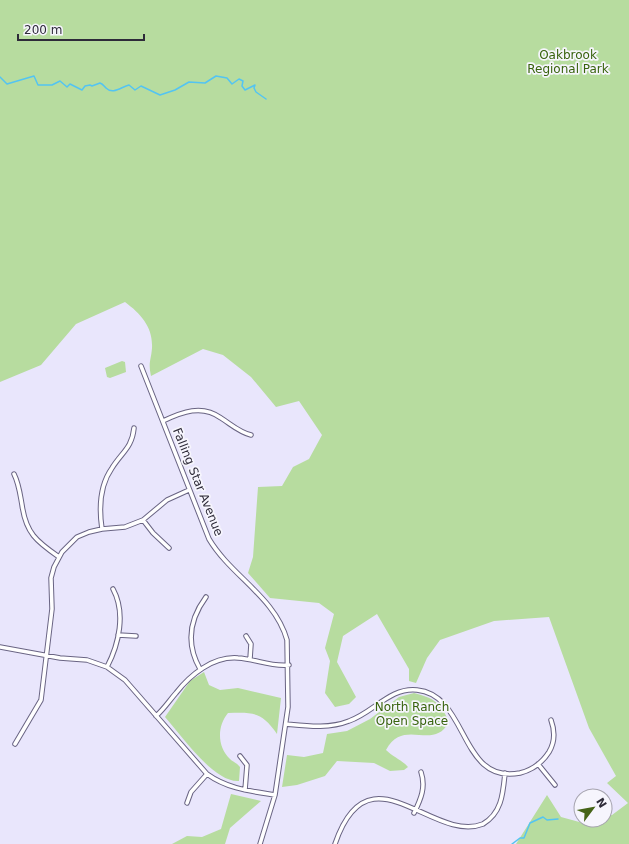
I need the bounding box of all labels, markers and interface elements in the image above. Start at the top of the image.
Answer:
scale bar [18,16,144,42]
text: 200 m [24,23,62,37]
park label: Oakbrook Regional Park [527,48,609,76]
street label: Falling Star Avenue [170,426,226,538]
park label: North Ranch Open Space [375,700,449,728]
north arrow [573,788,613,828]
text: N [593,796,609,810]

